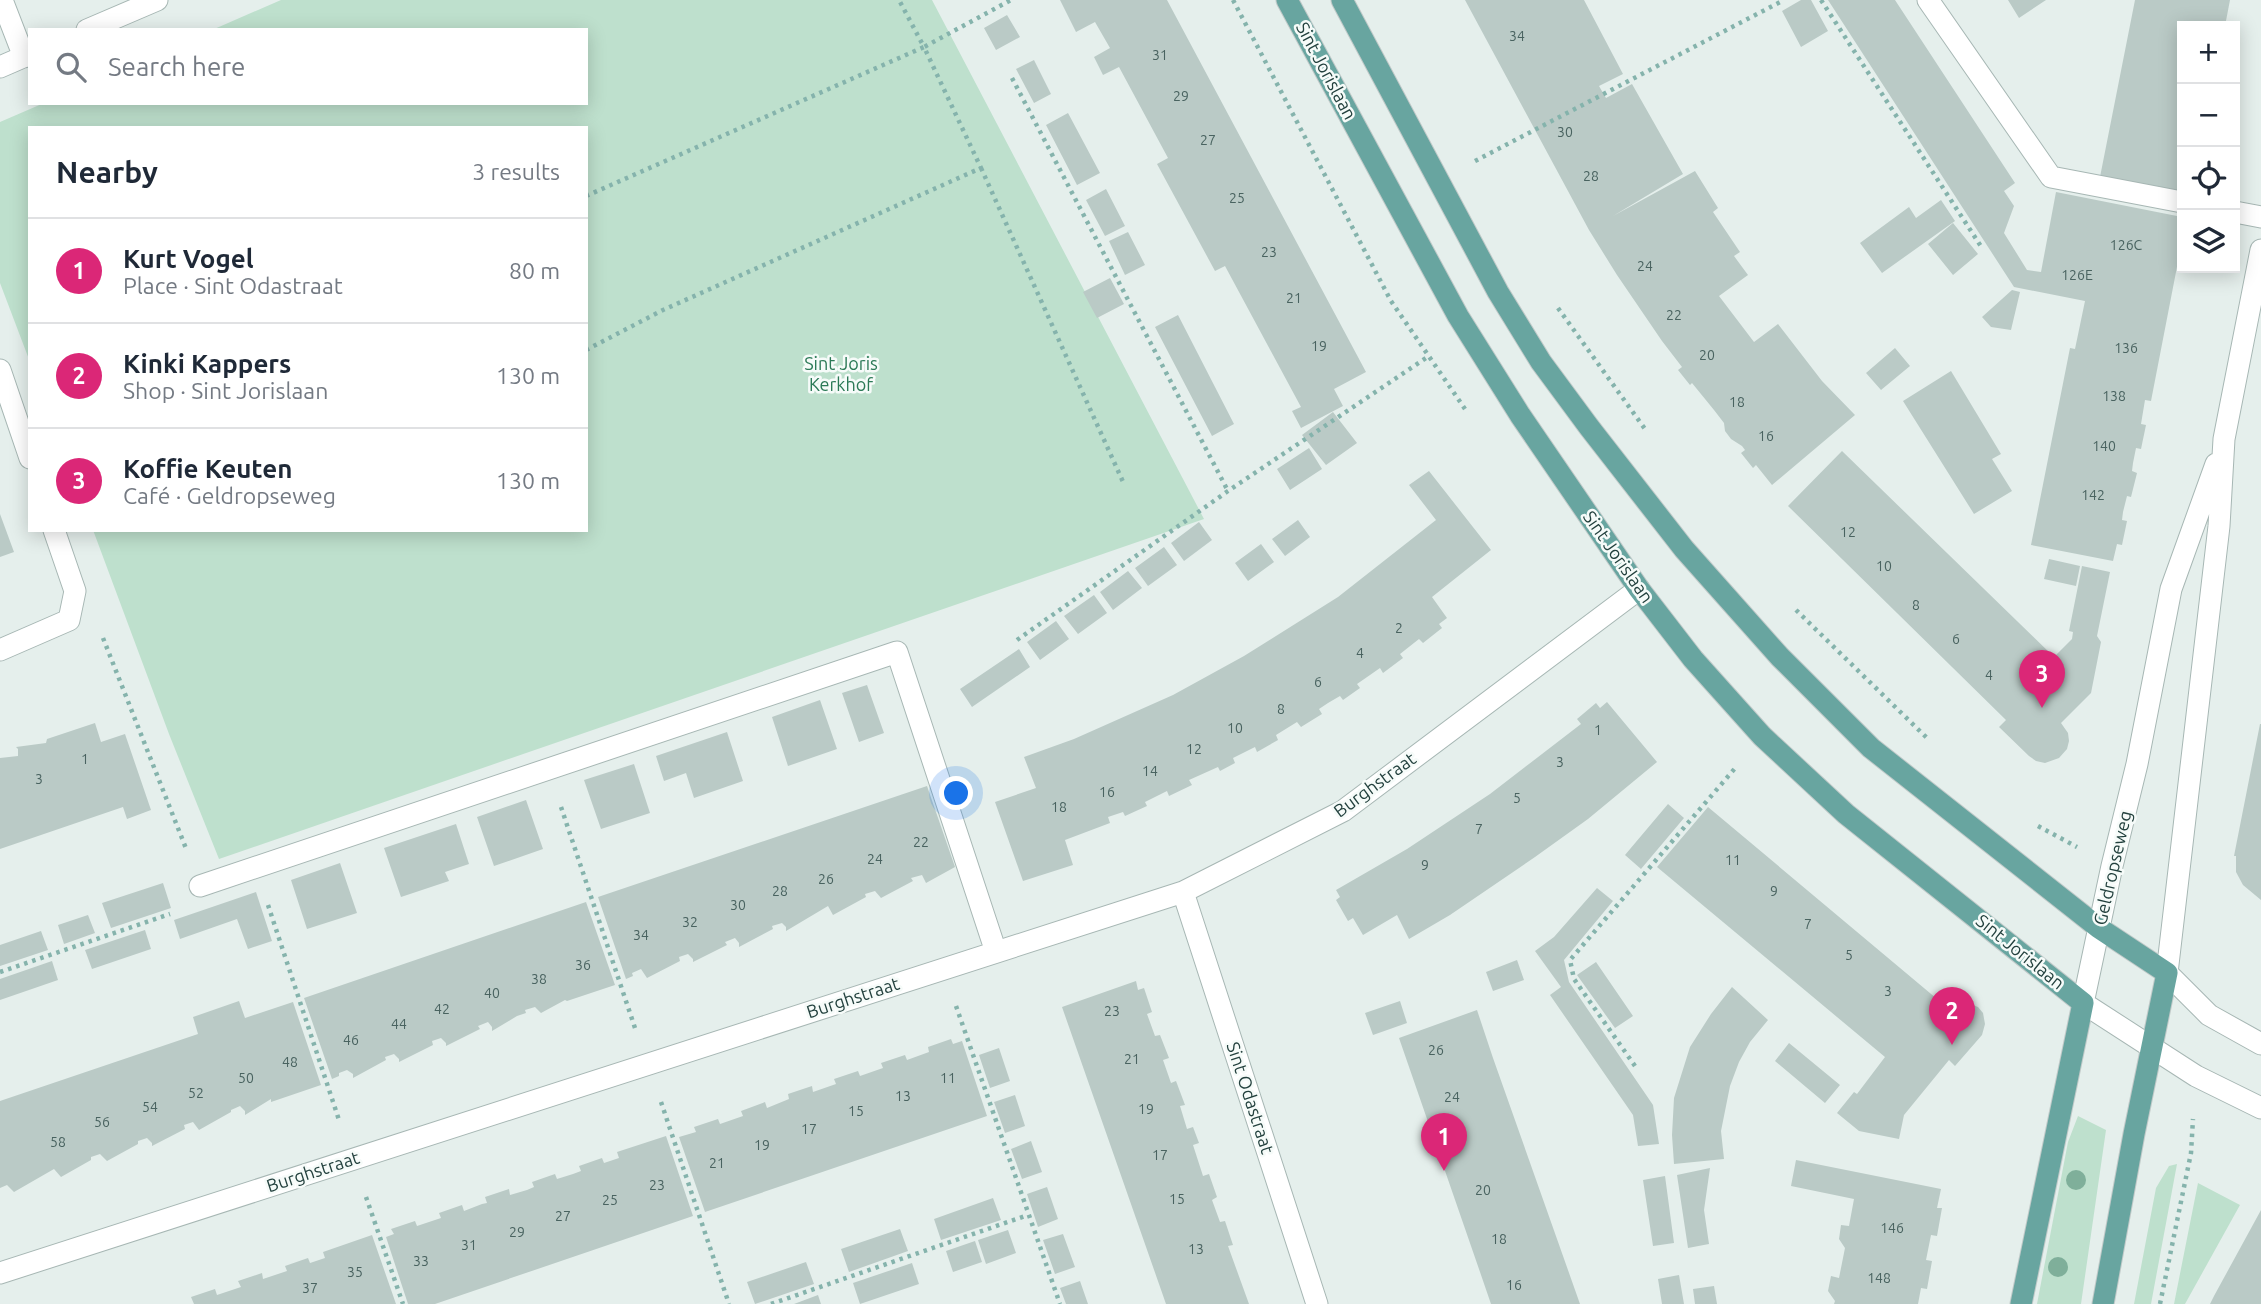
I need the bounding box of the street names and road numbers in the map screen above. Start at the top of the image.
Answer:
street label: Sint Jorislaan [1293,19,1361,123]
street label: Sint Jorislaan [1580,507,1658,606]
street label: Burghstraat [1330,748,1419,821]
street label: Geldropseweg [2089,809,2135,927]
street label: Sint Jorislaan [1973,910,2069,993]
street label: Burghstraat [804,973,902,1021]
street label: Sint Odastraat [1223,1039,1278,1156]
street label: Burghstraat [264,1147,362,1195]

